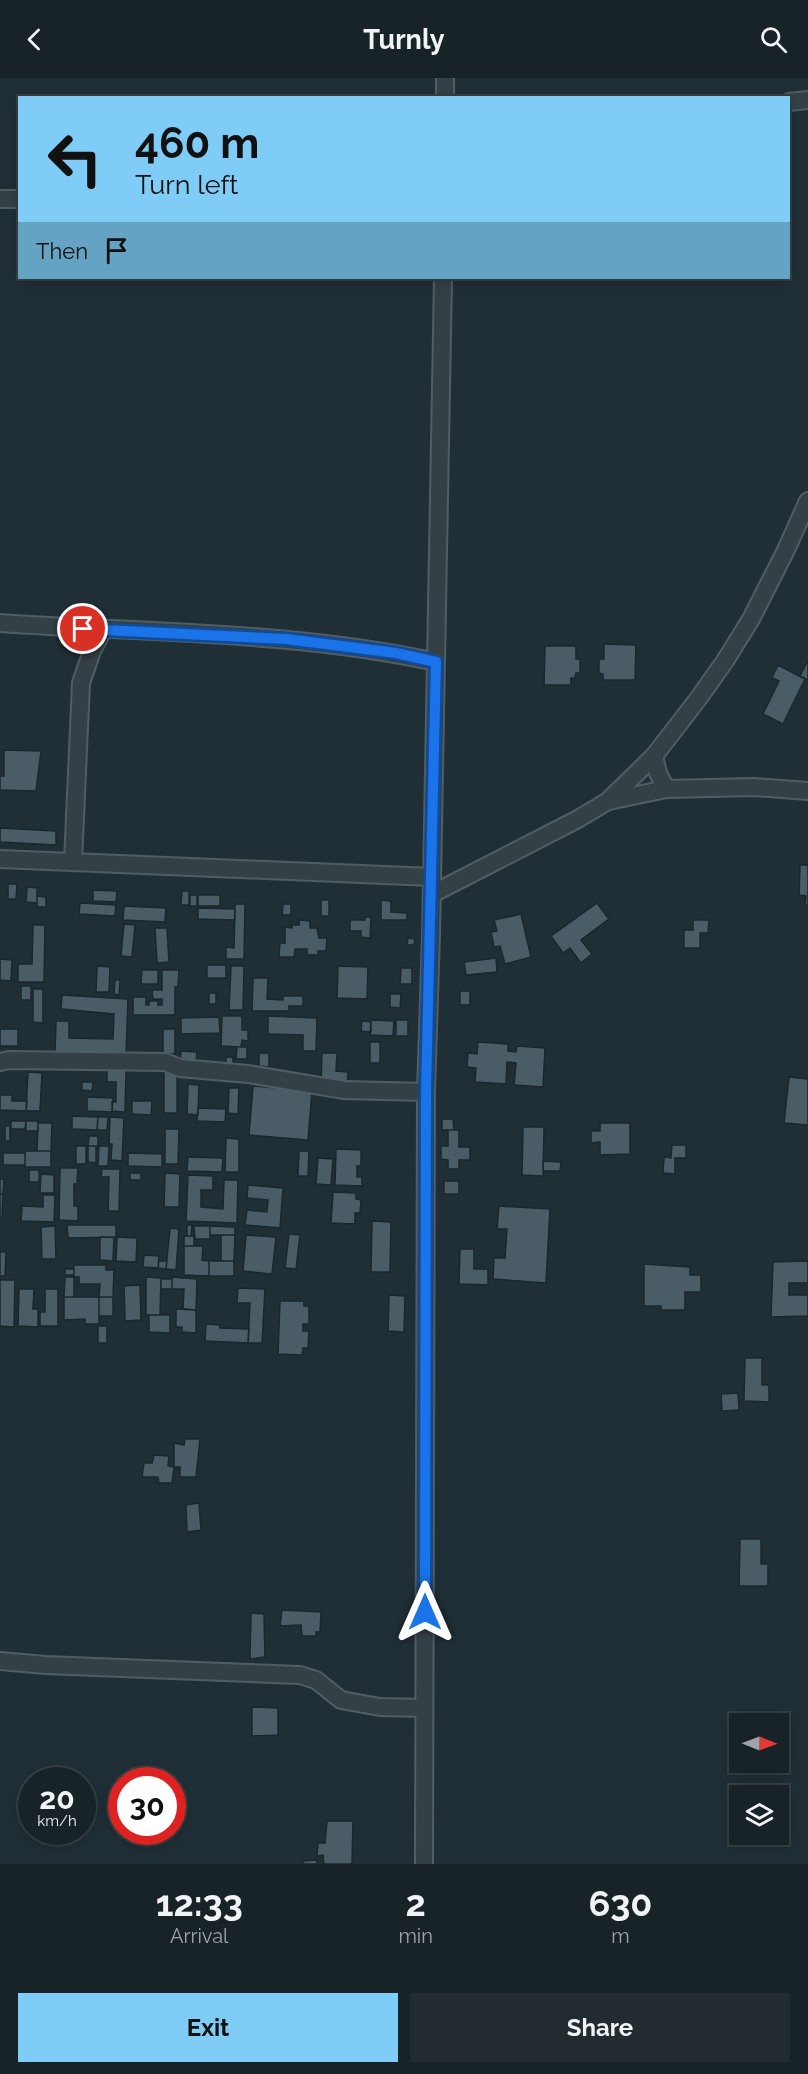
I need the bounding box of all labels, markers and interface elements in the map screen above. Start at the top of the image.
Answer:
icon: back [18,23,51,56]
icon: search [757,23,790,56]
text: Turnly [363,24,445,55]
text: 460 m [135,119,259,168]
icon: left [36,120,114,198]
text: Turn left [135,169,238,200]
icon: arrive [100,234,133,267]
text: Then [36,238,88,264]
pin [57,603,108,654]
icon: arrive [66,612,99,645]
position arrow [393,1580,457,1644]
north arrow [729,1713,789,1773]
map controls [729,1713,789,1845]
speed limit sign: 30 [108,1767,186,1845]
text: 20 [39,1781,75,1816]
button: layers [729,1785,789,1845]
text: km/h [37,1812,77,1830]
text: 12:33 [156,1882,243,1924]
text: 2 [405,1882,426,1924]
text: 630 [588,1882,652,1924]
text: Arrival [170,1924,229,1948]
text: min [398,1924,433,1948]
text: m [611,1924,630,1948]
button: Exit [18,1993,398,2062]
button: Share [410,1993,790,2062]

